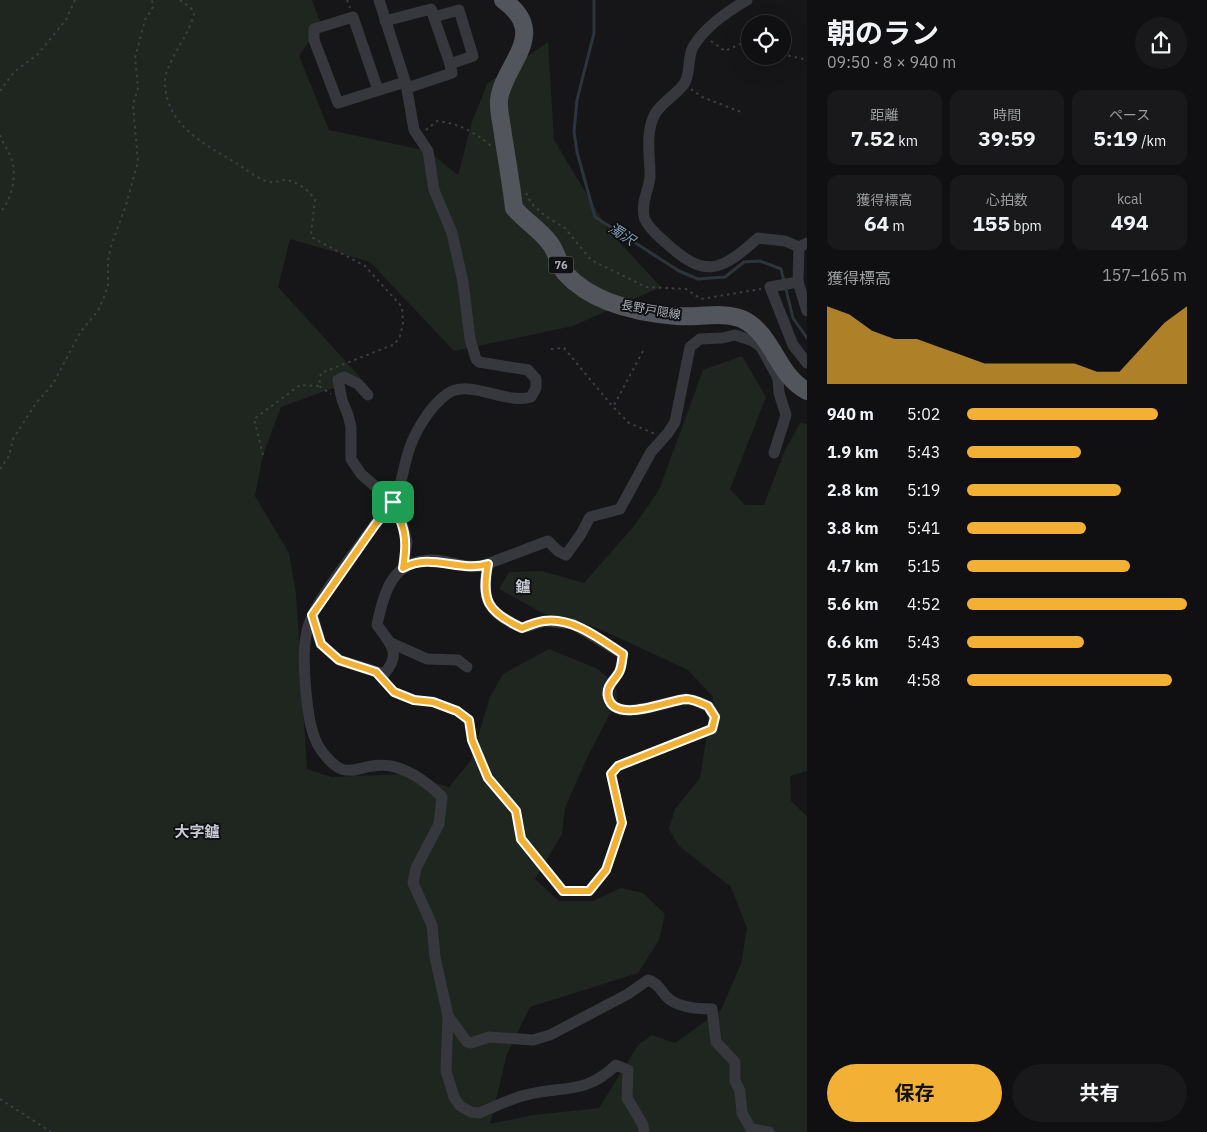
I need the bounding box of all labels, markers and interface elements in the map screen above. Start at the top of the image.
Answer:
text: 朝のラン [827,14,939,51]
map controls [741,15,791,65]
button: locate [741,15,791,65]
button: share [1135,17,1187,69]
text: 09:50 · 8 × 940 m [827,52,956,72]
text: 距離 [870,106,898,124]
text: 時間 [993,106,1021,124]
text: ペース [1109,106,1150,124]
text: 7.52 [851,124,895,152]
text: 39:59 [978,124,1036,152]
text: 5:19 [1093,124,1138,152]
text: km [895,132,918,150]
text: /km [1138,132,1166,150]
text: kcal [1117,190,1142,208]
text: 獲得標高 [856,191,912,209]
text: 心拍数 [986,191,1028,209]
text: 494 [1111,208,1149,236]
text: 64 [864,209,889,237]
text: 155 [972,209,1010,237]
text: m [889,217,905,235]
text: bpm [1010,217,1042,235]
water label: 濁沢 [605,219,640,250]
road number: 76 [548,256,574,274]
text: 157–165 m [1102,265,1187,285]
text: 獲得標高 [827,268,891,288]
street label: 長野戸隠線 [620,297,682,322]
text: 940 m [827,404,874,424]
text: 5:02 [907,404,940,424]
text: 1.9 km [827,442,878,462]
text: 5:43 [907,442,940,462]
text: 2.8 km [827,480,878,500]
text: 5:19 [907,480,940,500]
pin [372,481,414,523]
icon: arrive [379,488,407,516]
text: 3.8 km [827,518,878,538]
text: 5:41 [907,518,940,538]
text: 4.7 km [827,556,878,576]
text: 5:15 [907,556,940,576]
district label: 鑪 [515,577,531,596]
text: 5.6 km [827,594,878,614]
text: 4:52 [907,594,940,614]
text: 6.6 km [827,632,878,652]
text: 5:43 [907,632,940,652]
text: 7.5 km [827,670,878,690]
text: 4:58 [907,670,940,690]
district label: 大字鑪 [174,822,220,841]
button: 保存 [827,1064,1002,1122]
button: 共有 [1012,1064,1187,1122]

